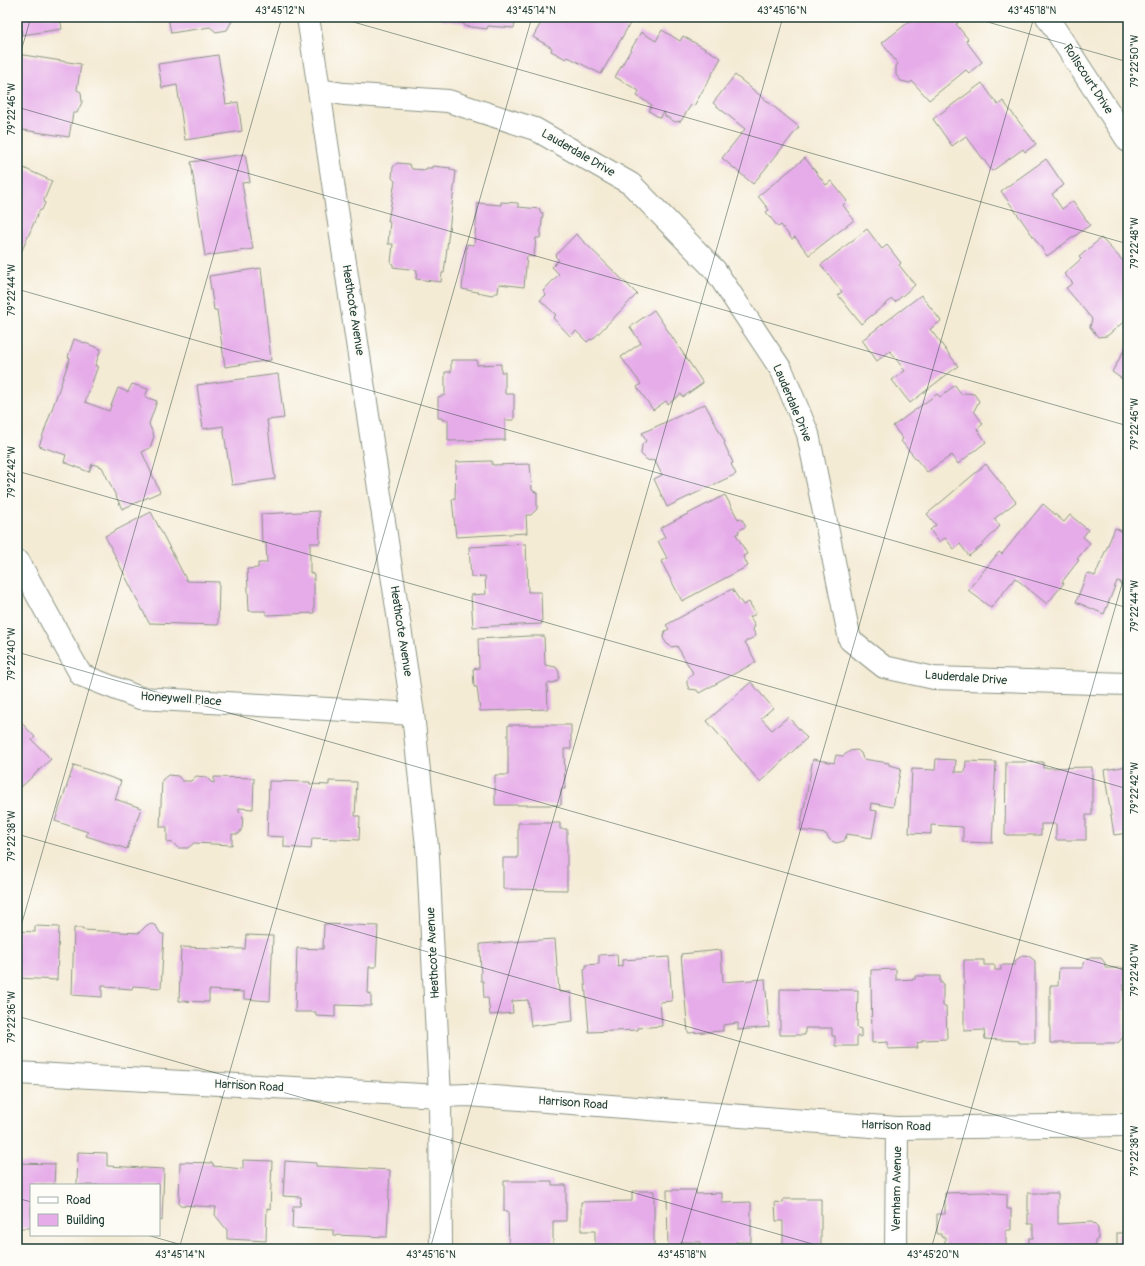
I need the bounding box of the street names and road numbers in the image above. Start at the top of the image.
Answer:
street label: Rollscourt Drive [1060,41,1116,117]
street label: Lauderdale Drive [538,126,618,180]
street label: Heathcote Avenue [338,264,368,356]
street label: Lauderdale Drive [769,362,815,444]
street label: Heathcote Avenue [386,585,416,677]
street label: Lauderdale Drive [924,668,1008,688]
street label: Honeywell Place [140,689,222,709]
street label: Heathcote Avenue [423,907,443,999]
street label: Harrison Road [214,1077,284,1095]
street label: Harrison Road [538,1093,608,1113]
street label: Harrison Road [861,1117,931,1135]
street label: Vernham Avenue [889,1146,905,1232]

